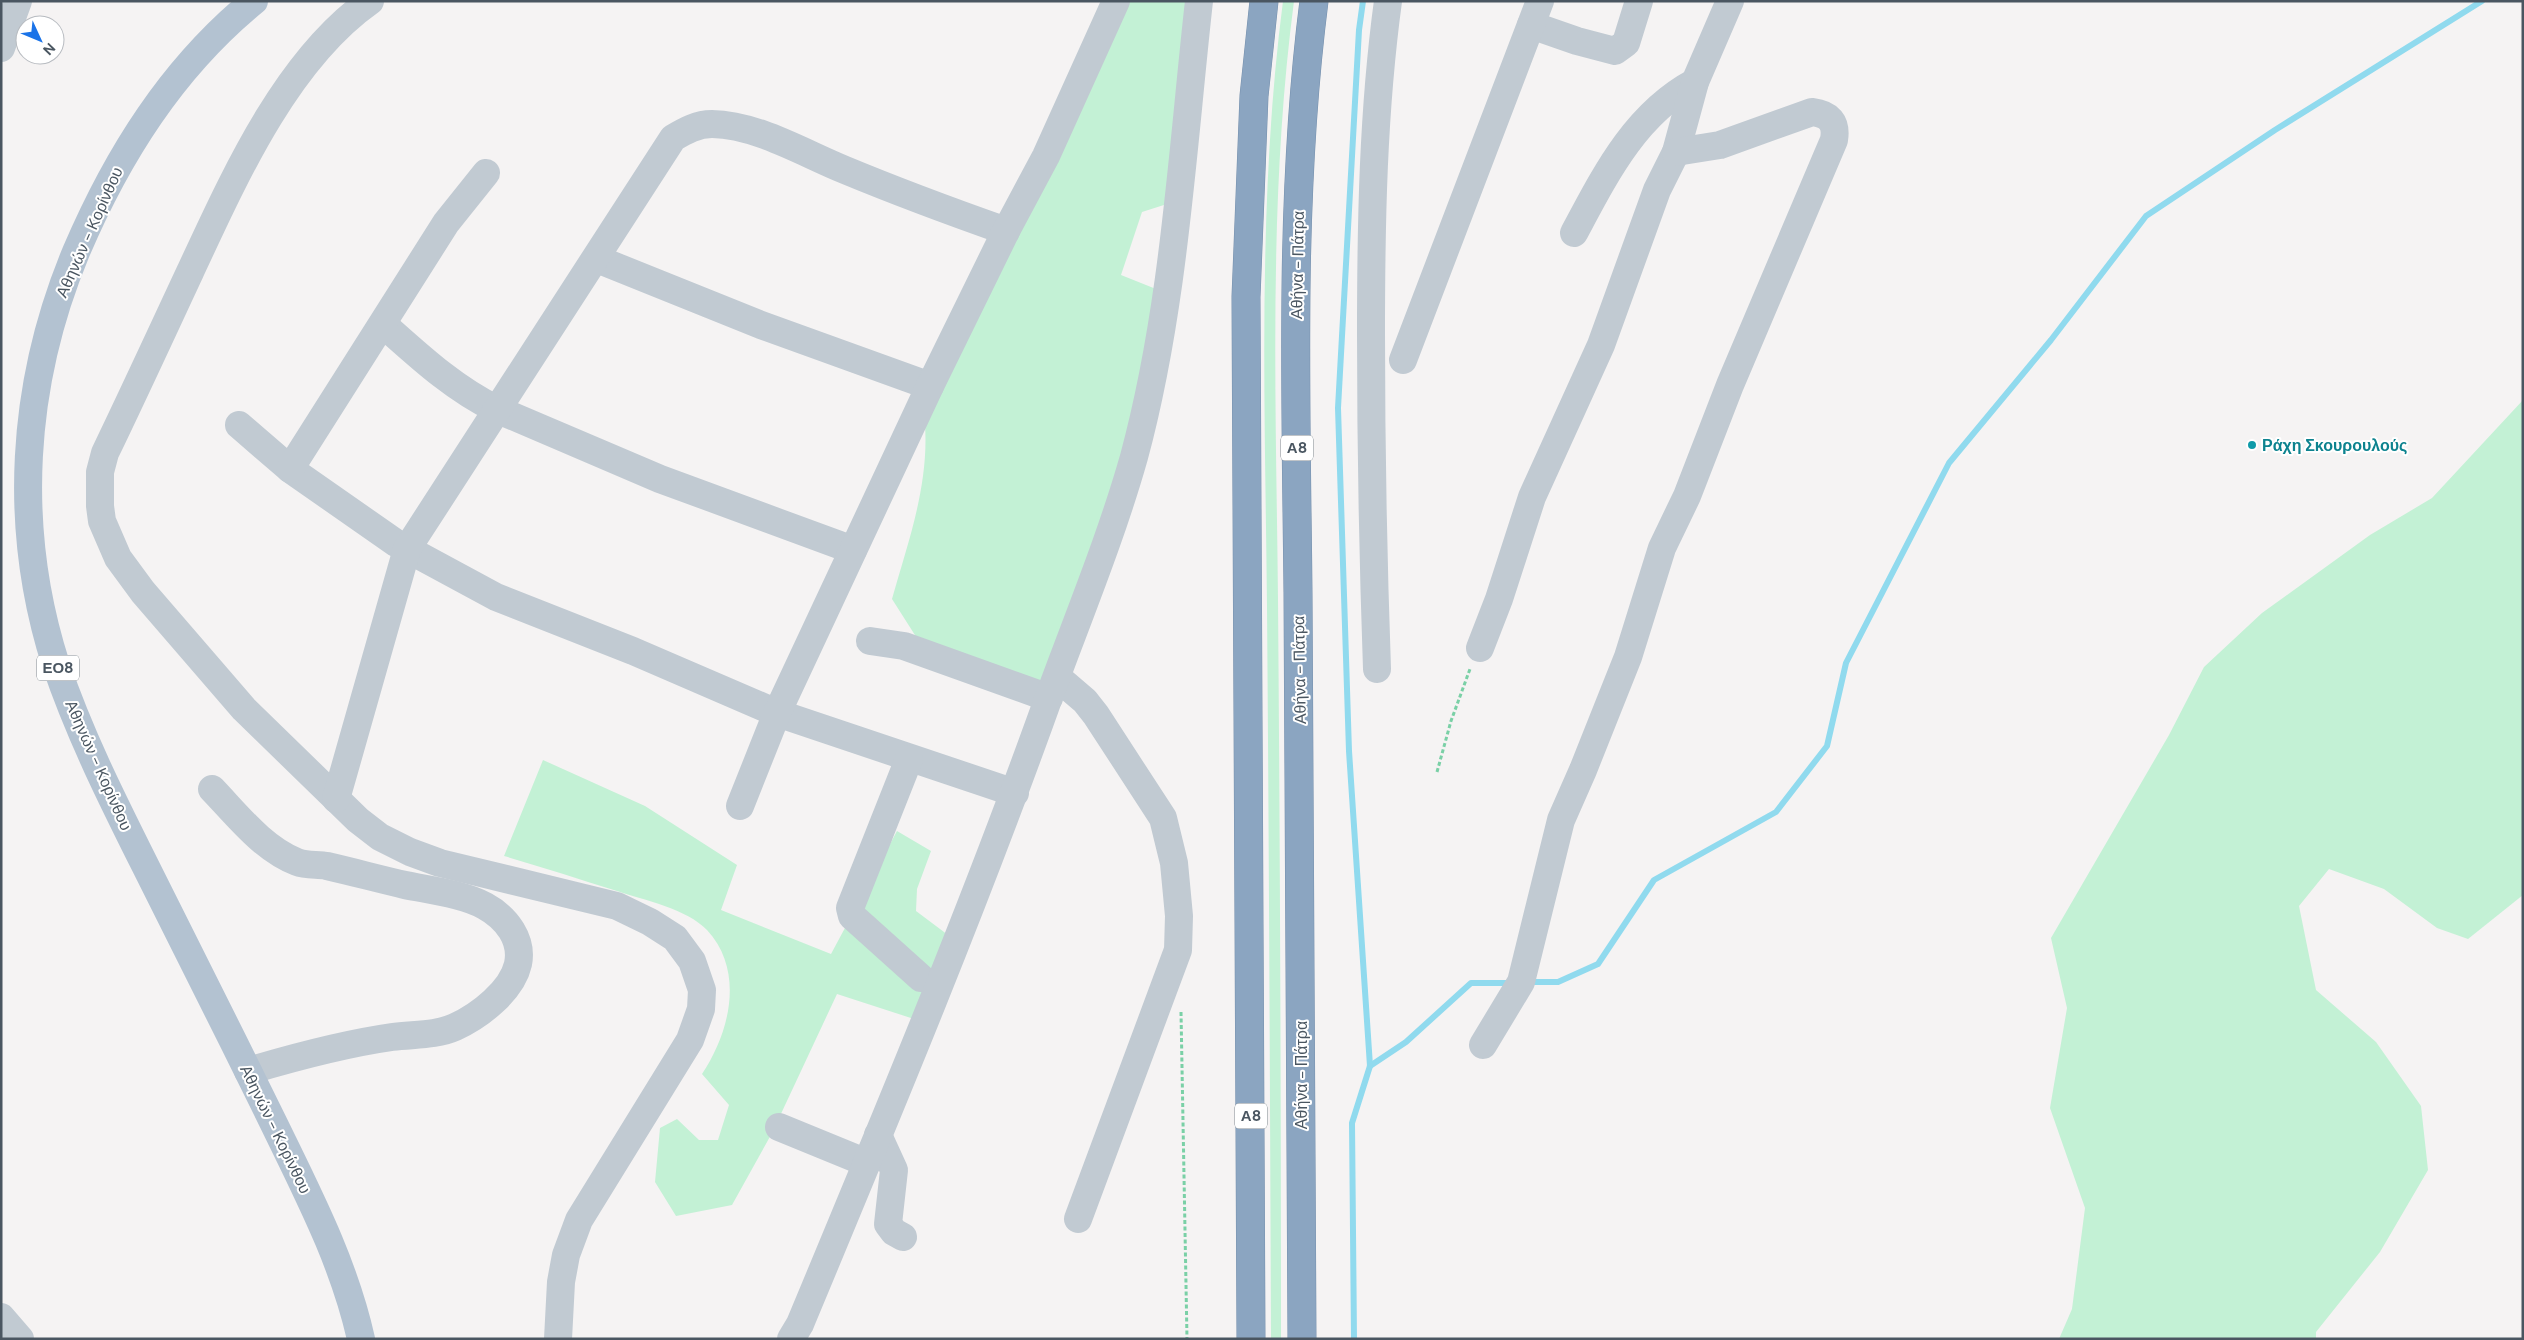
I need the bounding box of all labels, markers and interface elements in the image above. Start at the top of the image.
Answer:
north arrow [15,15,65,65]
text: N [39,39,59,59]
street label: Αθηνών - Κορίνθου [51,164,128,301]
street label: Αθήνα - Πάτρα [1286,211,1309,319]
place label: Ράχη Σκουρουλούς [2262,435,2407,456]
road number: Α8 [1281,436,1313,460]
marker: Ράχη Σκουρουλούς [2246,439,2258,451]
street label: Αθήνα - Πάτρα [1288,616,1311,724]
road number: ΕΟ8 [37,656,79,680]
street label: Αθηνών - Κορίνθου [60,697,137,834]
street label: Αθήνα - Πάτρα [1291,1021,1312,1129]
street label: Αθηνών - Κορίνθου [235,1061,316,1197]
road number: Α8 [1235,1104,1267,1128]

